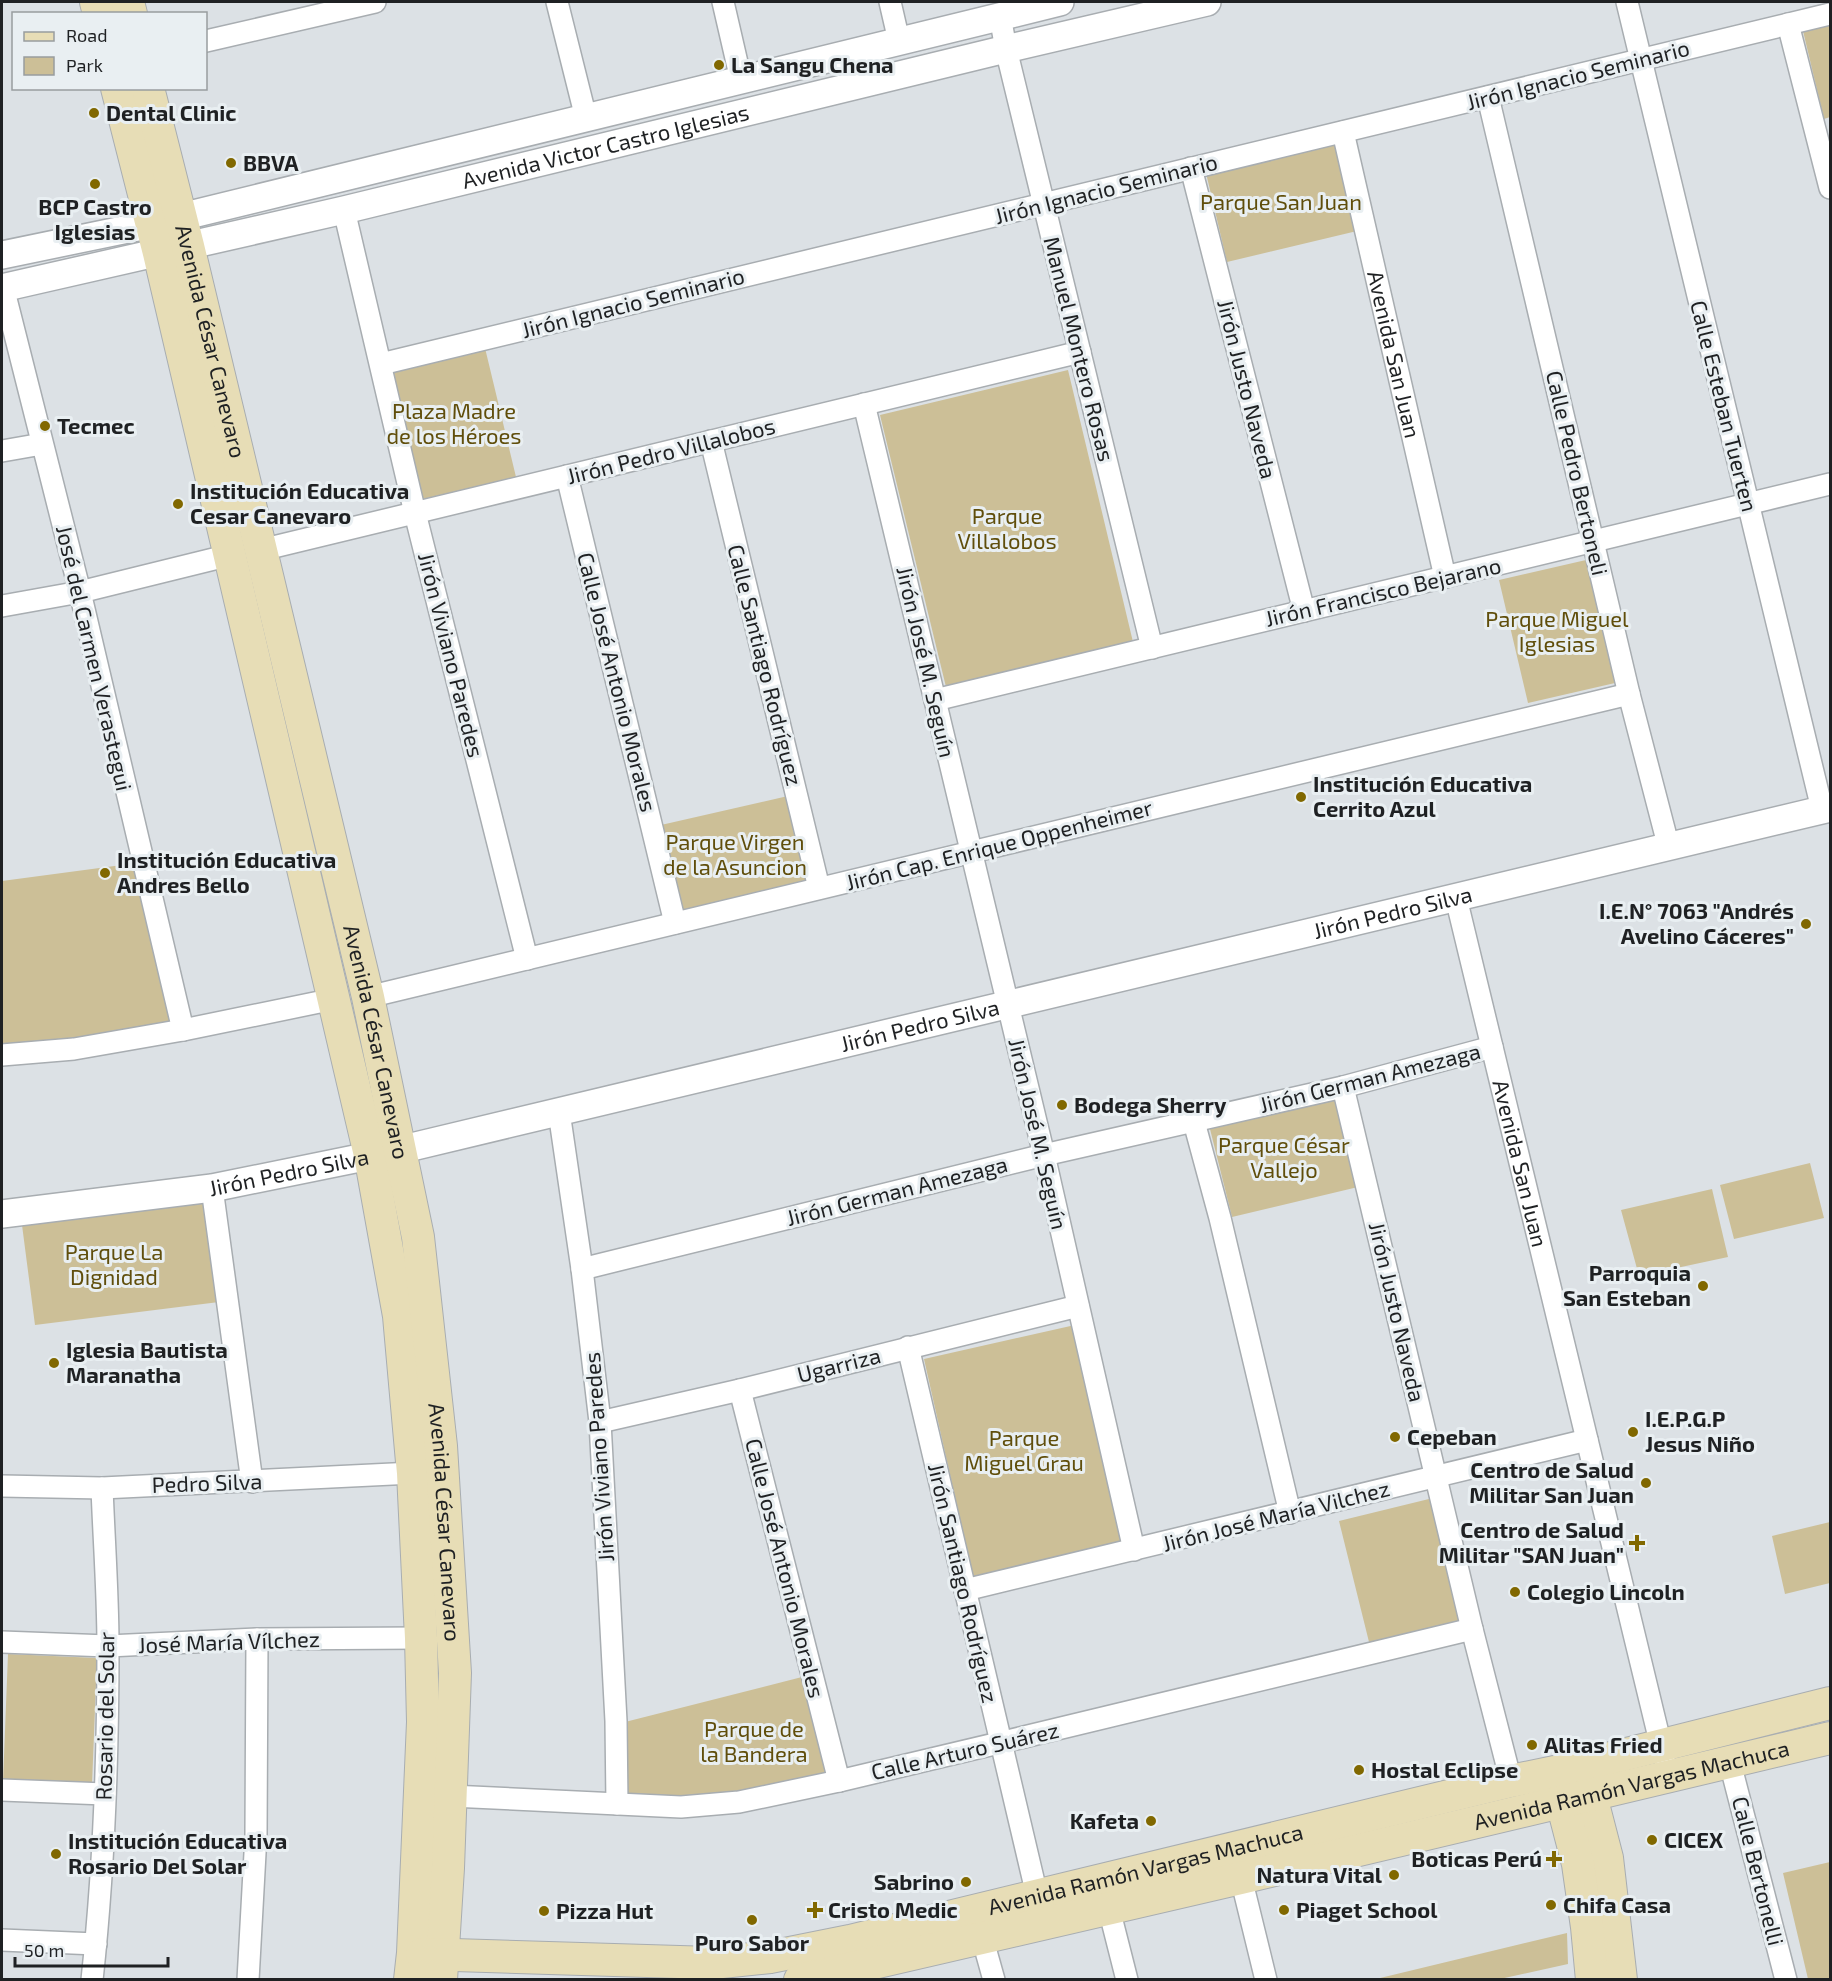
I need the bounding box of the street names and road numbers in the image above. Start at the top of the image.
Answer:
street label: Jirón Ignacio Seminario [1464,34,1692,114]
street label: Avenida Victor Castro Iglesias [459,98,751,193]
street label: Jirón Ignacio Seminario [992,148,1220,228]
street label: Avenida César Canevaro [171,222,252,460]
street label: Manuel Montero Rosas [1039,234,1120,464]
street label: Jirón Ignacio Seminario [519,262,747,342]
street label: Avenida San Juan [1363,268,1427,440]
street label: Jirón Justo Naveda [1213,296,1283,481]
street label: Calle Esteban Tuerten [1686,297,1764,514]
street label: Calle Pedro Bertoneli [1542,368,1614,578]
street label: Jirón Pedro Villalobos [564,412,778,488]
street label: José del Carmen Verastegui [52,522,138,793]
street label: Calle Santiago Rodríguez [723,541,809,788]
street label: Calle José Antonio Morales [573,549,663,814]
street label: Jirón Viviano Paredes [414,550,490,760]
street label: Jirón Francisco Bejarano [1262,551,1504,632]
street label: Jirón José M. Seguín [892,564,962,760]
street label: Jirón Cap. Enrique Oppenheimer [843,793,1155,895]
street label: Jirón Pedro Silva [1310,880,1474,943]
street label: Avenida César Canevaro [339,922,415,1161]
street label: Jirón Pedro Silva [838,993,1002,1056]
street label: Jirón José M. Seguín [1004,1036,1074,1232]
street label: Jirón German Amezaga [1257,1037,1483,1117]
street label: Avenida San Juan [1488,1077,1554,1249]
street label: Jirón Pedro Silva [206,1142,371,1200]
street label: Jirón German Amezaga [784,1150,1010,1230]
street label: Jirón Justo Naveda [1365,1219,1431,1404]
street label: Ugarriza [794,1341,883,1387]
street label: Jirón Viviano Paredes [578,1351,618,1563]
street label: Avenida César Canevaro [424,1401,467,1642]
street label: Calle José Antonio Morales [741,1435,831,1700]
street label: Jirón Santiago Rodríguez [924,1460,1004,1705]
street label: Pedro Silva [151,1467,263,1497]
street label: Jirón José María Vilchez [1159,1474,1392,1556]
street label: José María Vílchez [138,1625,320,1657]
street label: Rosario del Solar [90,1631,118,1800]
street label: Calle Arturo Suárez [868,1716,1061,1784]
street label: Avenida Ramón Vargas Machuca [1471,1734,1792,1834]
street label: Calle Bertonelli [1728,1794,1790,1948]
street label: Avenida Ramón Vargas Machuca [985,1818,1305,1919]

